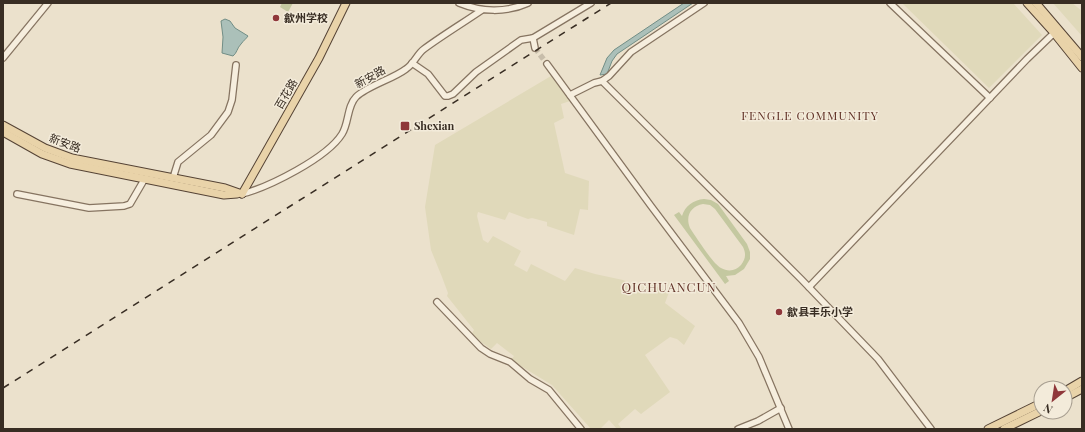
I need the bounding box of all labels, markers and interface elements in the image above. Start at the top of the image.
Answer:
place label: 歙州学校 [284,10,328,25]
marker: 歙州学校 [271,13,281,23]
street label: 新安路 [352,62,388,91]
street label: 百花路 [271,76,300,112]
district label: FENGLE COMMUNITY [741,107,879,123]
place label: Shexian [414,118,454,133]
marker: Shexian [399,120,411,132]
street label: 新安路 [47,130,83,155]
district label: QICHUANCUN [621,278,717,295]
place label: 歙县丰乐小学 [787,304,853,319]
marker: 歙县丰乐小学 [774,307,784,317]
north arrow [1033,380,1073,420]
text: N [1041,401,1055,418]

